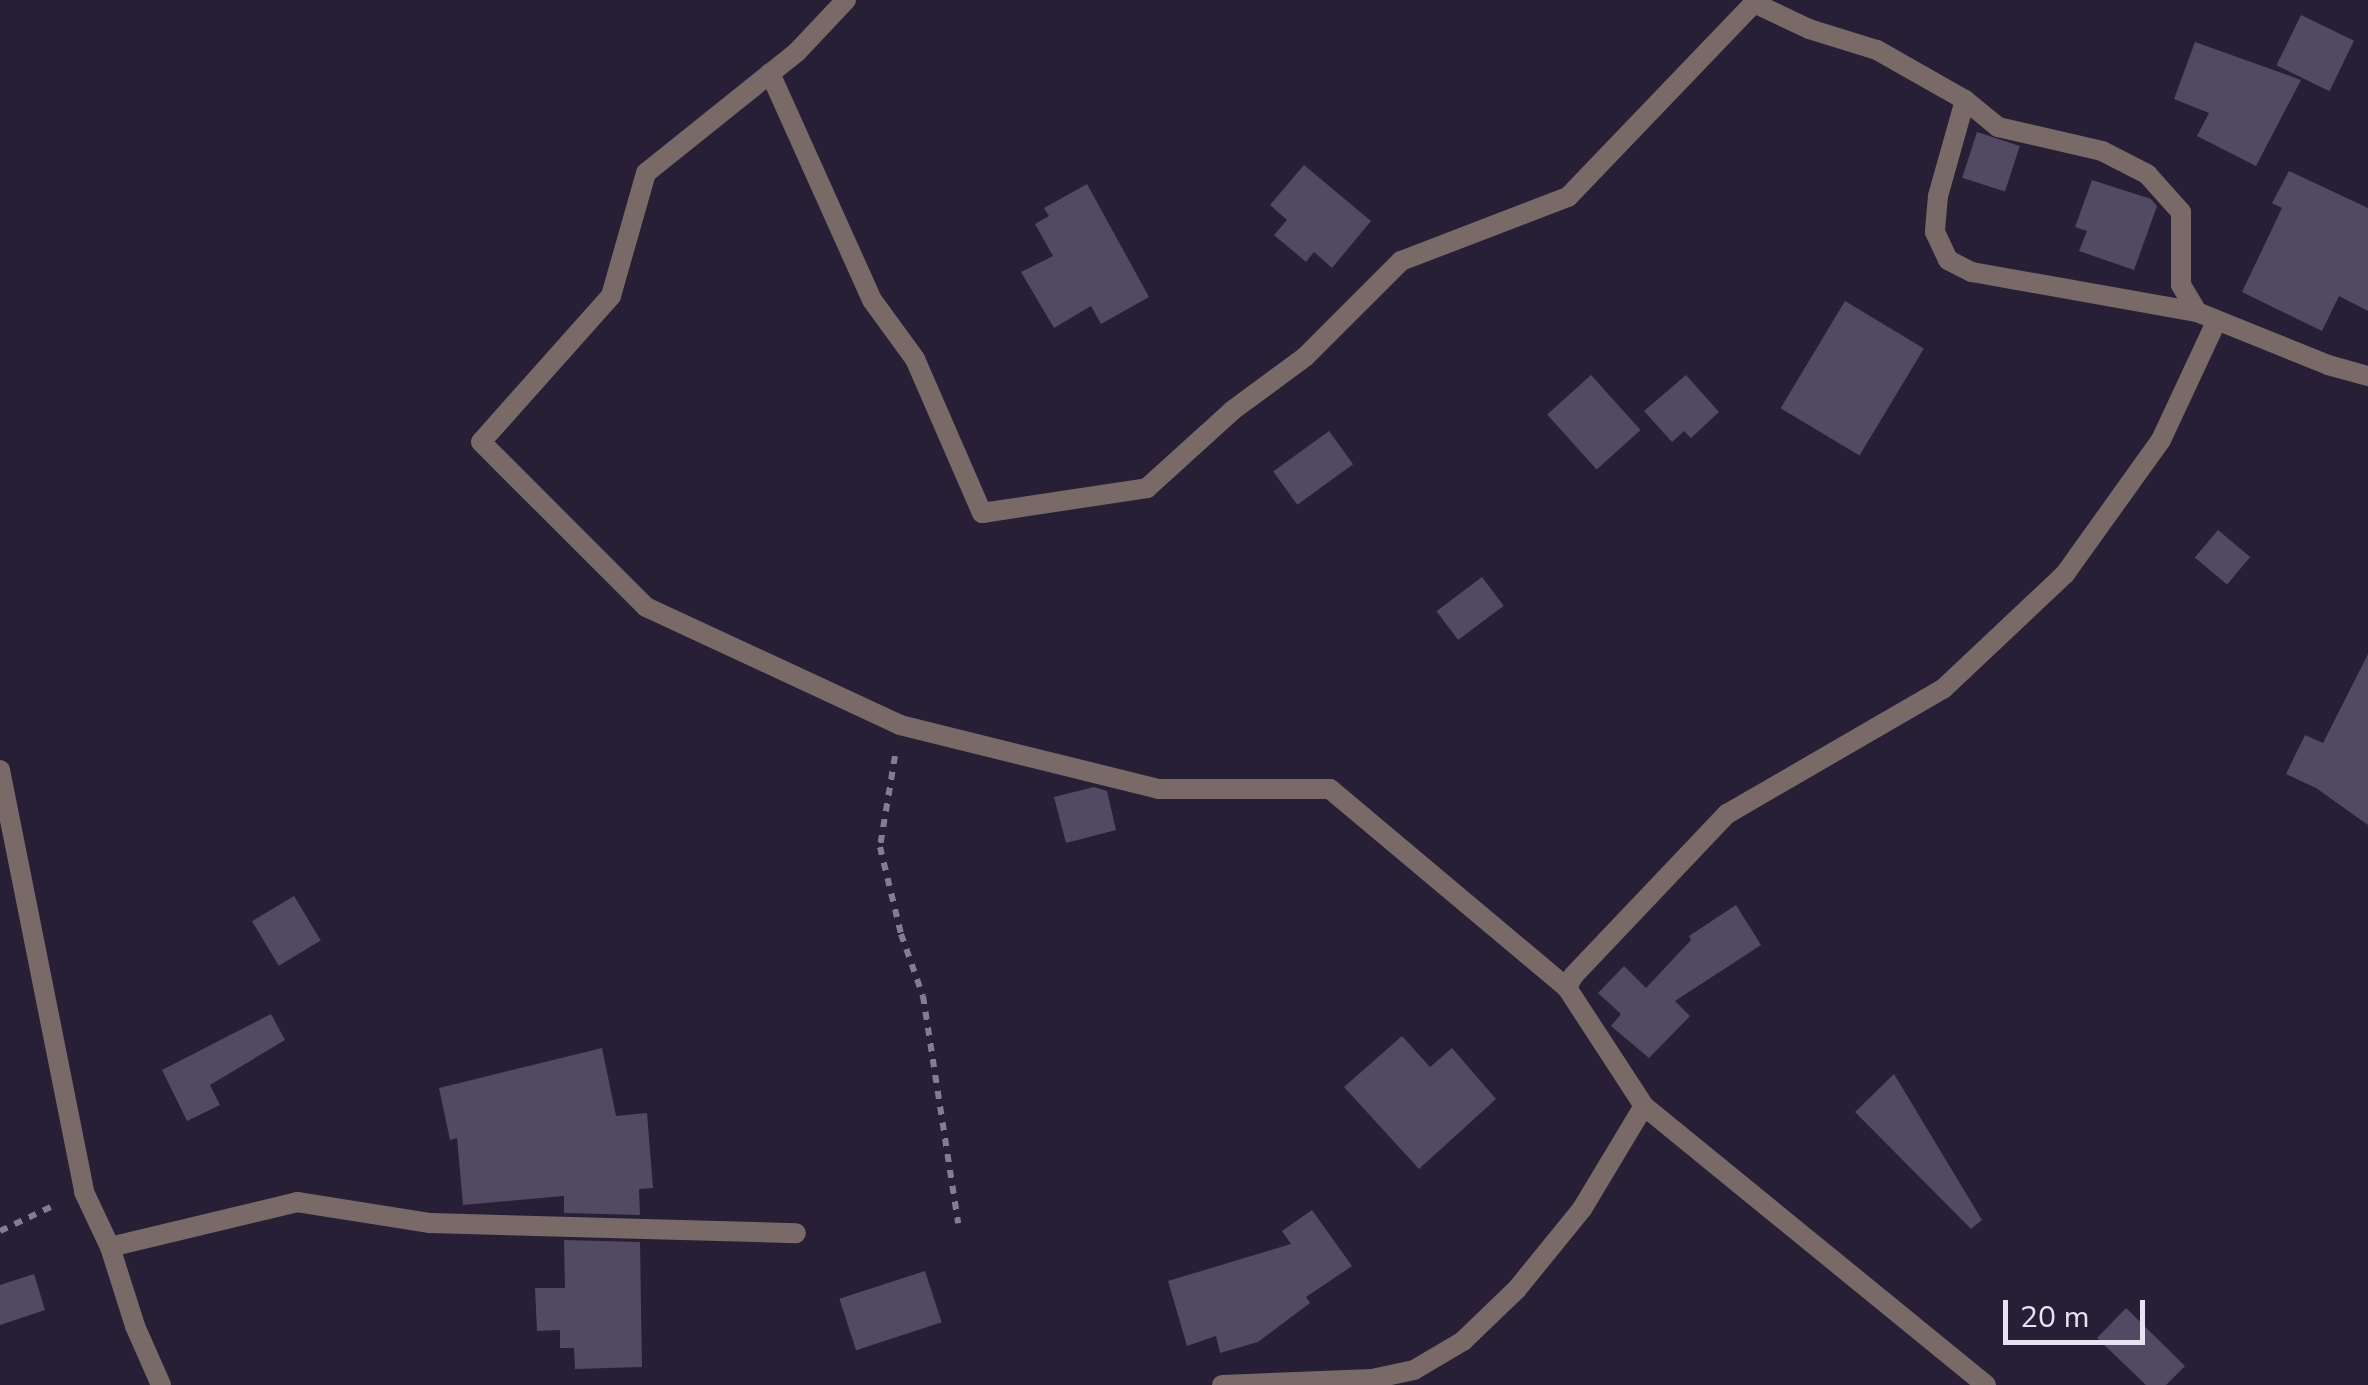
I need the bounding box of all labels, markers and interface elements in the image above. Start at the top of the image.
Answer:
scale bar [2008,1280,2150,1342]
text: 20 m [2020,1297,2089,1338]

